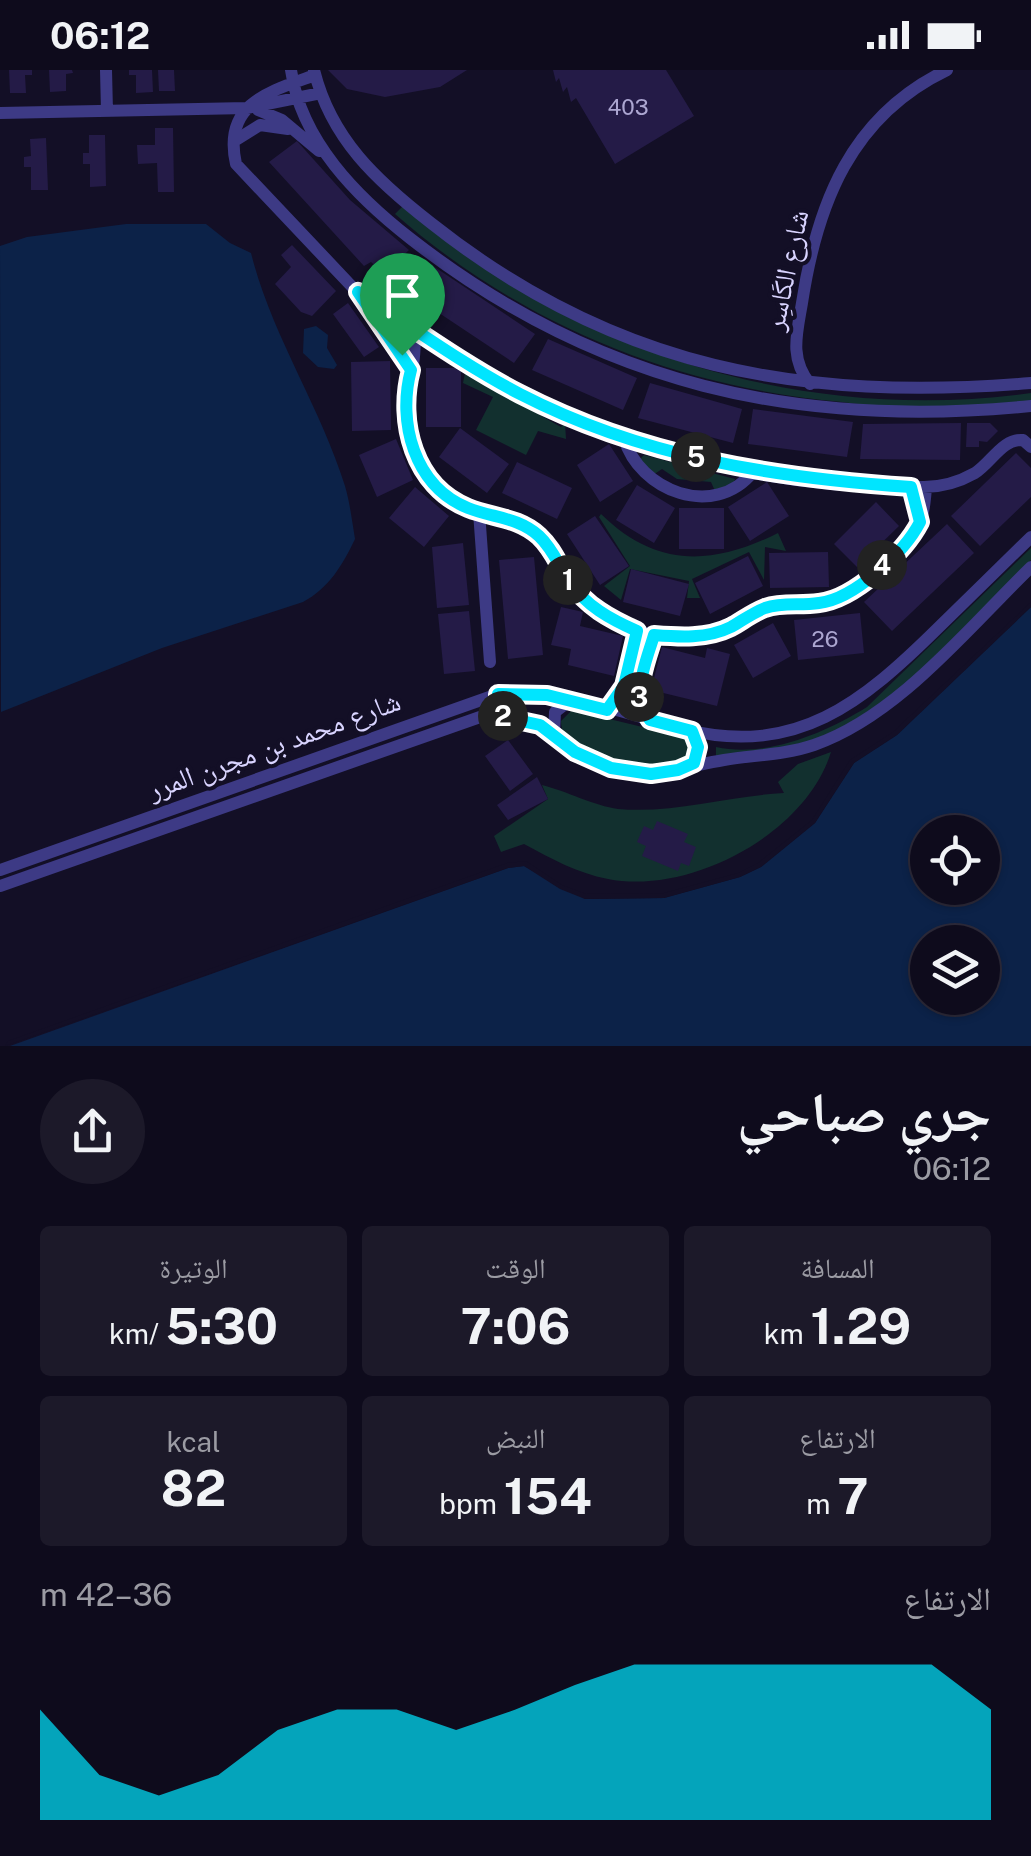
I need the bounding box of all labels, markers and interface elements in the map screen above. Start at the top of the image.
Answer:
text: 06:12 [50,13,150,58]
house number: 403 [607,94,649,120]
street label: شارع الكَاسِر [756,207,816,335]
pin [360,253,445,356]
icon: arrive [375,268,430,323]
pin: 5 [671,432,721,482]
text: 5 [687,440,705,473]
pin: 4 [857,540,907,590]
text: 4 [873,548,891,581]
pin: 1 [543,555,593,605]
text: 1 [562,563,574,596]
house number: 26 [812,626,838,652]
pin: 3 [614,672,664,722]
text: 3 [630,680,648,713]
street label: شارع محمد بن مجرن المرر [142,684,405,808]
pin: 2 [478,691,528,741]
text: 2 [494,699,512,732]
map controls [910,815,1000,1015]
button: locate [910,815,1000,905]
button: layers [910,925,1000,1015]
button: share [40,1079,145,1184]
text: جري صباحي [737,1080,991,1144]
text: 06:12 [912,1150,991,1187]
text: الوتيرة [159,1251,228,1284]
text: الوقت [485,1251,546,1284]
text: المسافة [800,1251,875,1284]
text: 5:30 [166,1296,278,1355]
text: 7:06 [461,1296,570,1355]
text: 1.29 [811,1296,911,1355]
text: /km [109,1317,166,1350]
text: km [764,1317,811,1350]
text: النبض [486,1421,545,1454]
text: الارتفاع [799,1421,876,1454]
text: kcal [166,1425,221,1458]
text: 82 [161,1458,226,1517]
text: 154 [504,1466,592,1525]
text: 7 [837,1466,869,1525]
text: bpm [439,1487,504,1520]
text: m [806,1487,837,1520]
text: 36–42 m [40,1576,172,1613]
text: الارتفاع [904,1580,991,1617]

